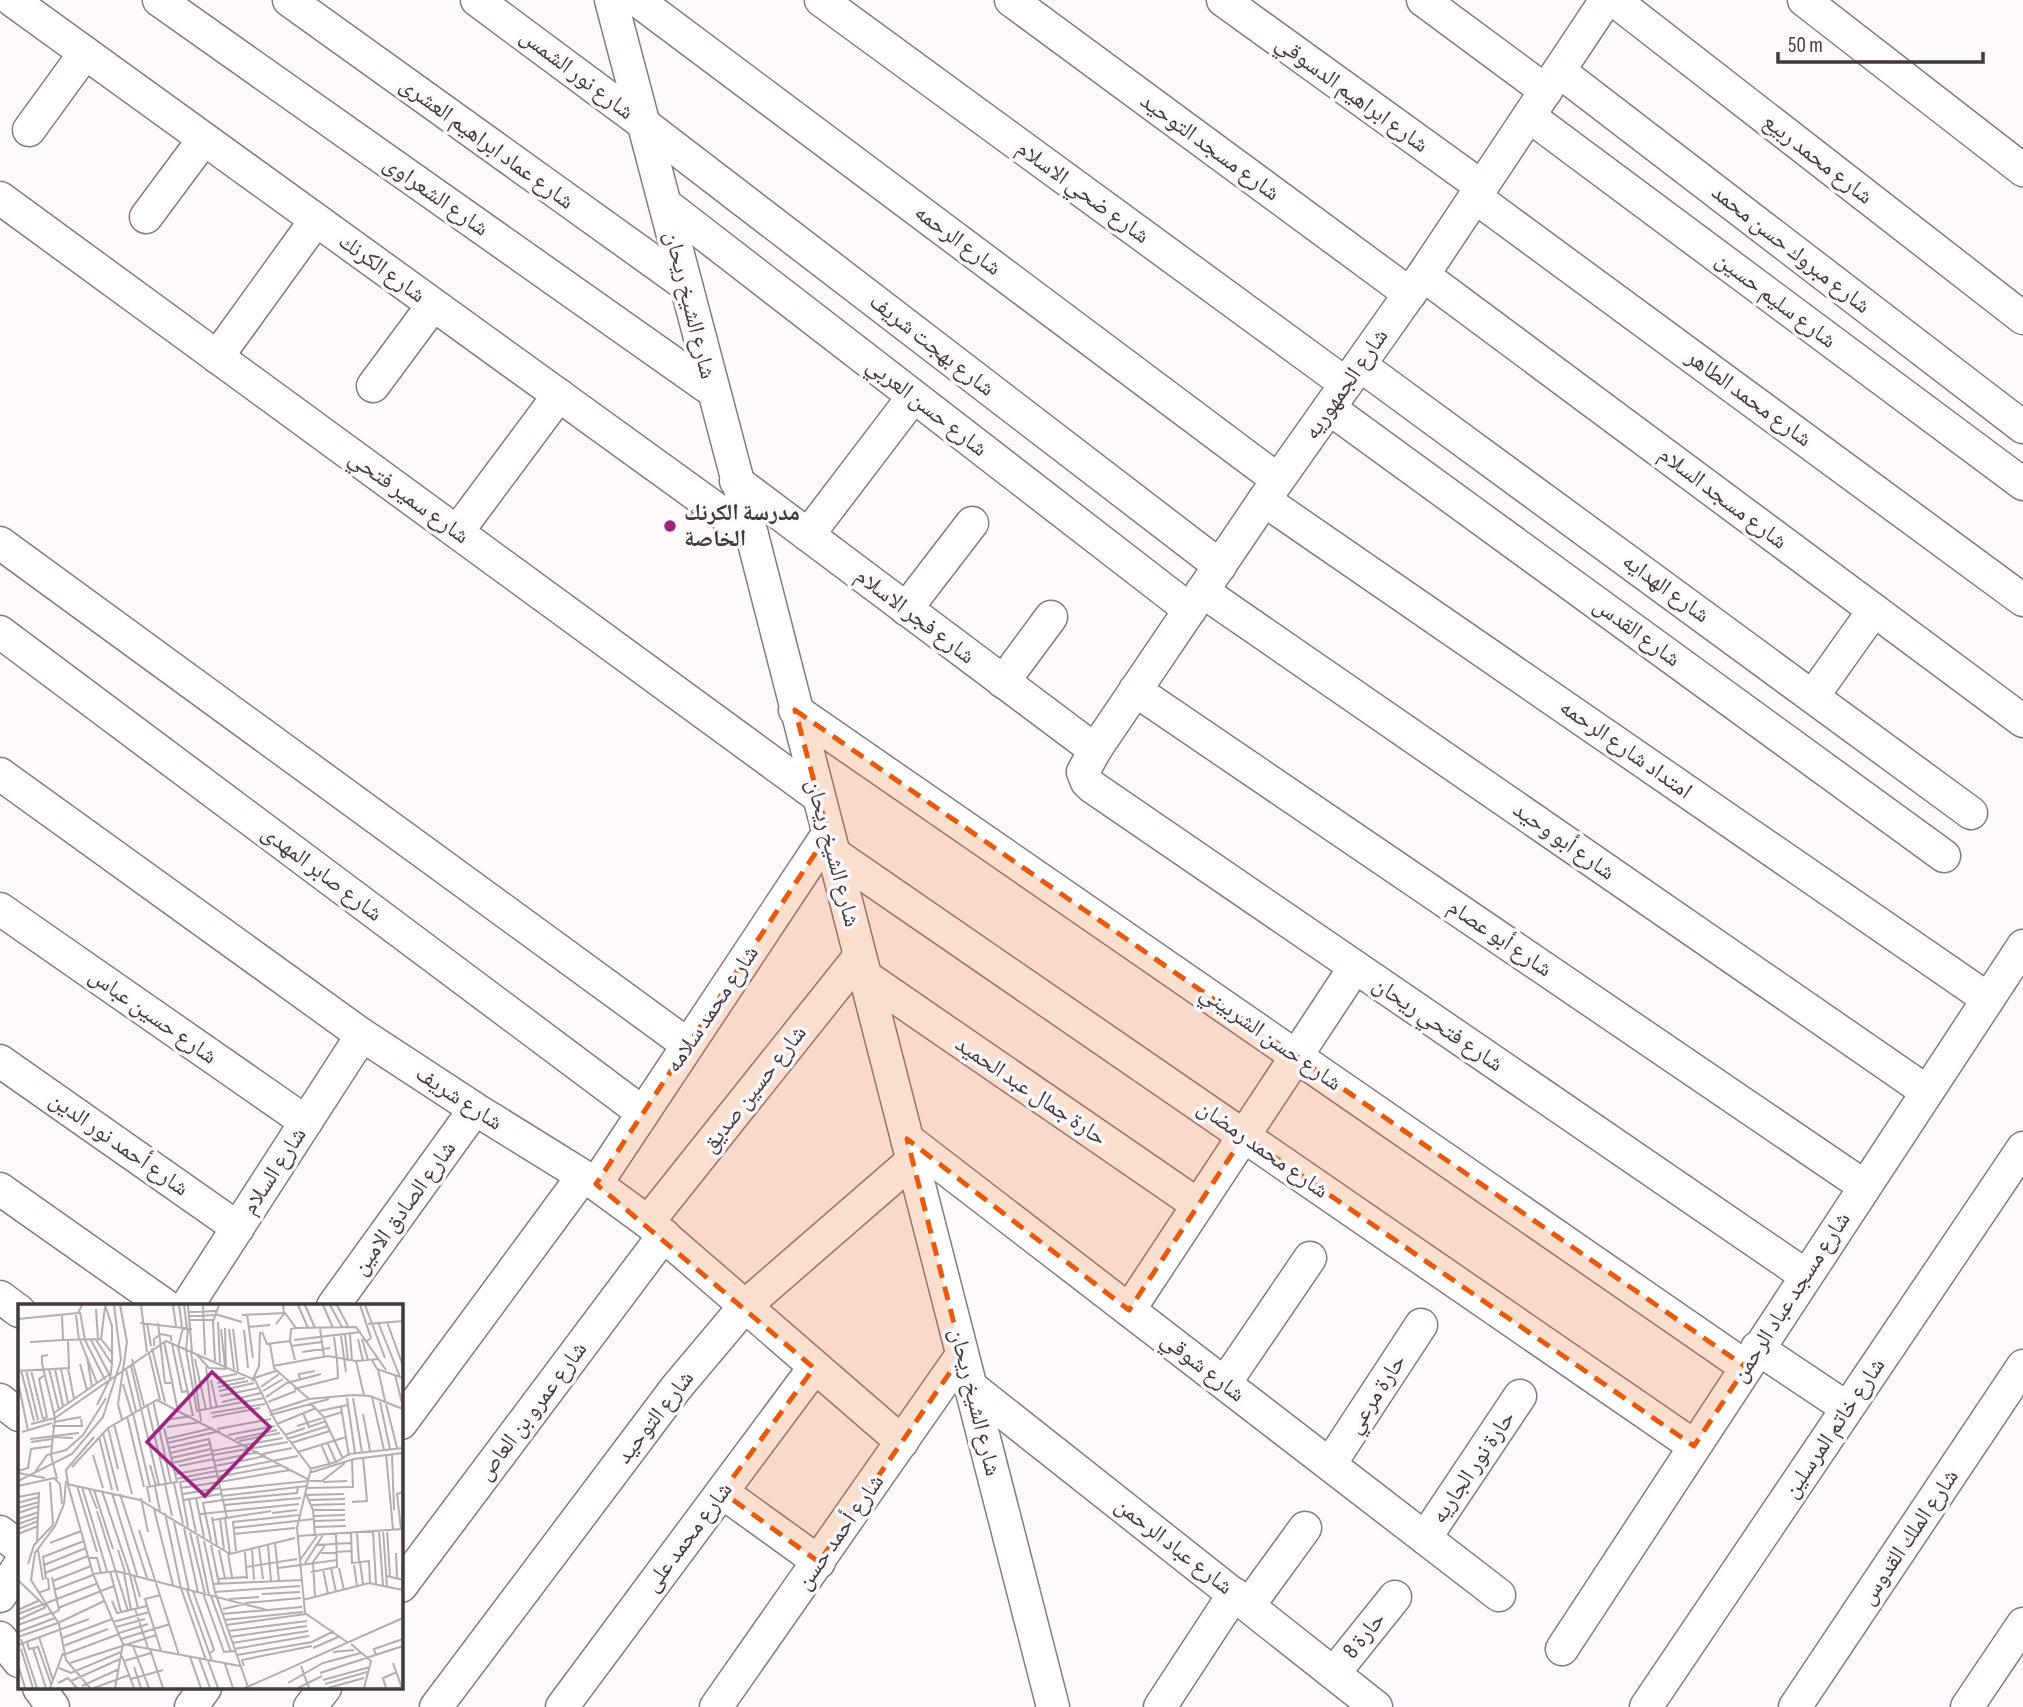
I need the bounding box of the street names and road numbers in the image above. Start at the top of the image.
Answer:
street label: شارع نور الشمس [514,22,640,126]
street label: شارع ابراهيم الدسوقي [1268,29,1434,162]
street label: شارع عماد ابراهيم العشرى [394,70,580,216]
street label: شارع مسجد التوحيد [1135,87,1285,207]
street label: شارع محمد ربيع [1757,107,1879,211]
street label: شارع ضحي الاسلام [1009,134,1155,253]
street label: شارع الشعراوى [378,149,494,243]
street label: شارع مبروك حسن محمد [1706,178,1876,320]
street label: شارع الرحمه [909,198,1007,282]
street label: شارع الكرنك [333,227,431,309]
street label: شارع الشيخ ريحان [658,228,722,382]
street label: شارع سليم حسين [1710,246,1842,355]
street label: شارع بهجت شريف [864,287,1000,403]
street label: شارع الجمهوريه [1297,323,1395,445]
street label: شارع محمد الطاهر [1680,342,1817,453]
street label: شارع حسن العربي [859,351,993,466]
street label: شارع مسجد السلام [1653,441,1793,556]
street label: شارع سمير فتحي [341,444,475,553]
street label: شارع الهدايه [1617,547,1715,629]
street label: شارع فجر الاسلام [849,562,981,671]
street label: شارع القدس [1588,591,1686,673]
street label: امتداد شارع الرحمه [1554,693,1698,805]
street label: شارع الشيخ ريحان [800,776,866,930]
street label: شارع أبو وحيد [1508,795,1621,886]
street label: شارع صابر المهدى [256,818,388,928]
street label: شارع أبو عصام [1442,892,1558,984]
street label: شارع محمد سلامه [659,940,765,1078]
street label: شارع حسين عباس [83,961,223,1071]
street label: شارع فتحي ريحان [1365,970,1509,1081]
street label: شارع حسن الشربيني [1193,979,1347,1100]
street label: شارع حسين صديق [695,1020,813,1158]
street label: حارة جمال عبد الحميد [950,1030,1112,1152]
street label: شارع شريف [410,1059,508,1137]
street label: شارع أحمد نور الدين [44,1085,194,1202]
street label: شارع محمد رمضان [1192,1093,1334,1205]
street label: شارع السلام [235,1122,313,1220]
street label: شارع الصادق الامين [346,1135,462,1281]
street label: شارع مسجد عباد الرحمن [1725,1207,1857,1387]
street label: شارع الشيخ ريحان [943,1325,1007,1479]
street label: شارع شوقي [1153,1326,1251,1411]
street label: شارع عمرو بن العاص [471,1336,593,1486]
street label: حارة مرعي [1340,1349,1415,1441]
street label: شارع خاتم المرسلين [1777,1353,1892,1504]
street label: شارع التوحيد [610,1365,700,1469]
street label: حارة نور الجاريه [1425,1405,1521,1529]
street label: شارع الملك القدوس [1853,1464,1965,1610]
street label: شارع أحمد حسن [789,1468,890,1595]
street label: شارع محمد على [638,1477,738,1597]
street label: شارع عباد الرحمن [1109,1491,1239,1601]
street label: حارة 8 [1337,1606,1391,1664]

